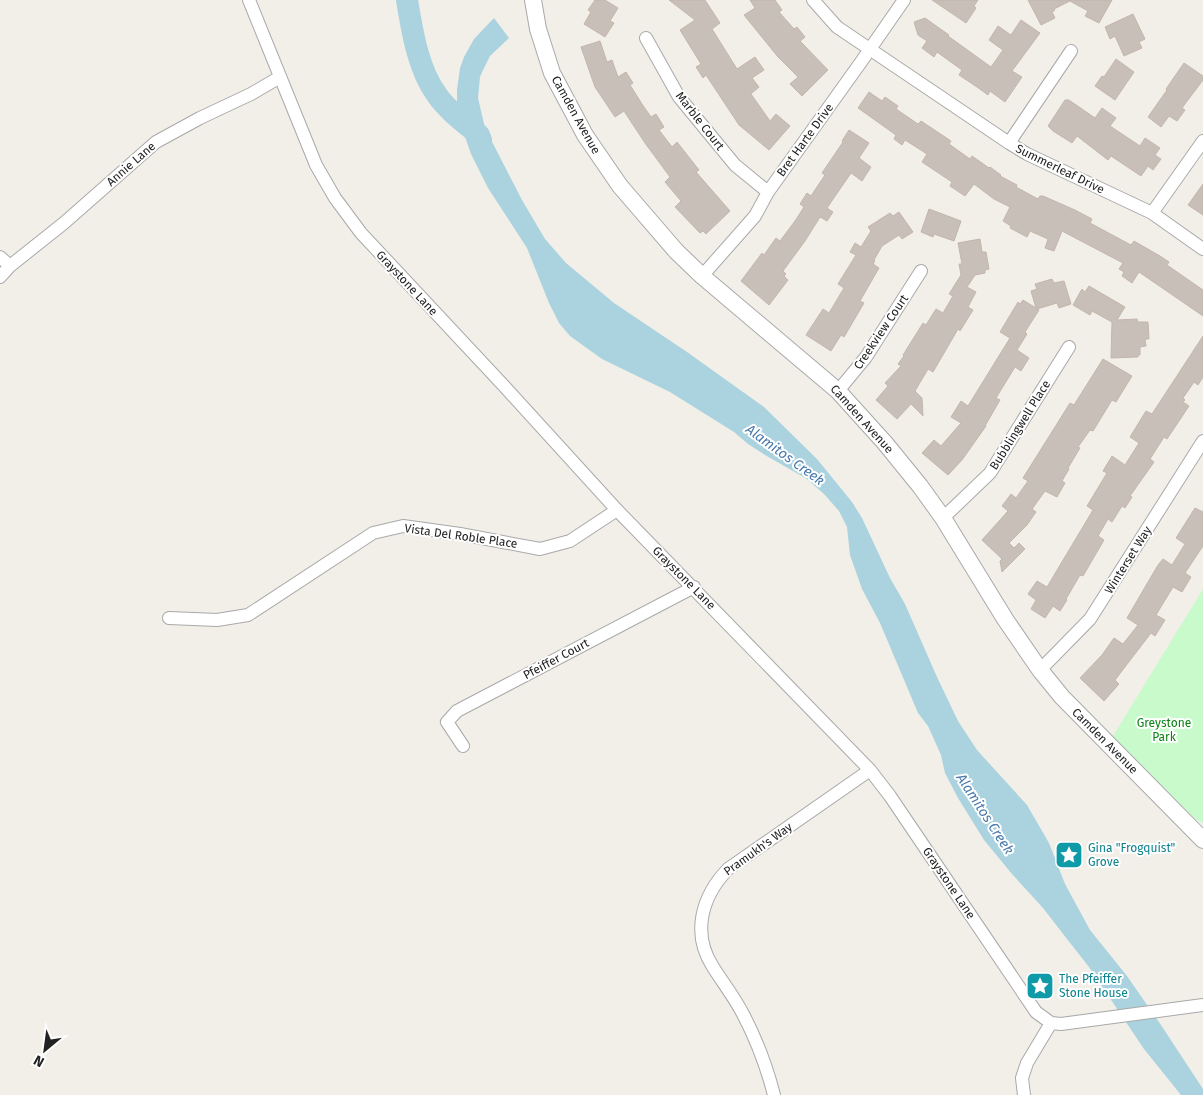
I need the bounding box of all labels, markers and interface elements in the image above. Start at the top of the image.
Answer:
street label: Camden Avenue [549,73,603,157]
street label: Marble Court [673,89,728,154]
street label: Bret Harte Drive [774,101,836,179]
street label: Annie Lane [104,139,158,189]
street label: Summerleaf Drive [1013,141,1107,197]
street label: Graystone Lane [373,248,441,318]
street label: Creekview Court [851,291,912,372]
street label: Bubblingwell Place [987,378,1053,472]
street label: Camden Avenue [828,382,896,456]
water label: Alamitos Creek [742,420,828,489]
street label: Vista Del Roble Place [404,521,518,551]
street label: Winterset Way [1102,524,1154,596]
street label: Graystone Lane [650,544,718,612]
street label: Pfeiffer Court [521,636,592,682]
street label: Camden Avenue [1069,705,1141,777]
park label: Greystone Park [1137,716,1191,744]
water label: Alamitos Creek [952,770,1018,858]
street label: Pramukh's Way [721,820,795,878]
place icon: Gina "Frogquist" Grove [1054,840,1084,870]
place label: Gina "Frogquist" Grove [1088,841,1176,869]
street label: Graystone Lane [920,844,978,922]
place icon: The Pfeiffer Stone House [1025,971,1055,1001]
place label: The Pfeiffer Stone House [1059,972,1128,1000]
north arrow [20,1025,70,1075]
text: N [31,1051,47,1071]

